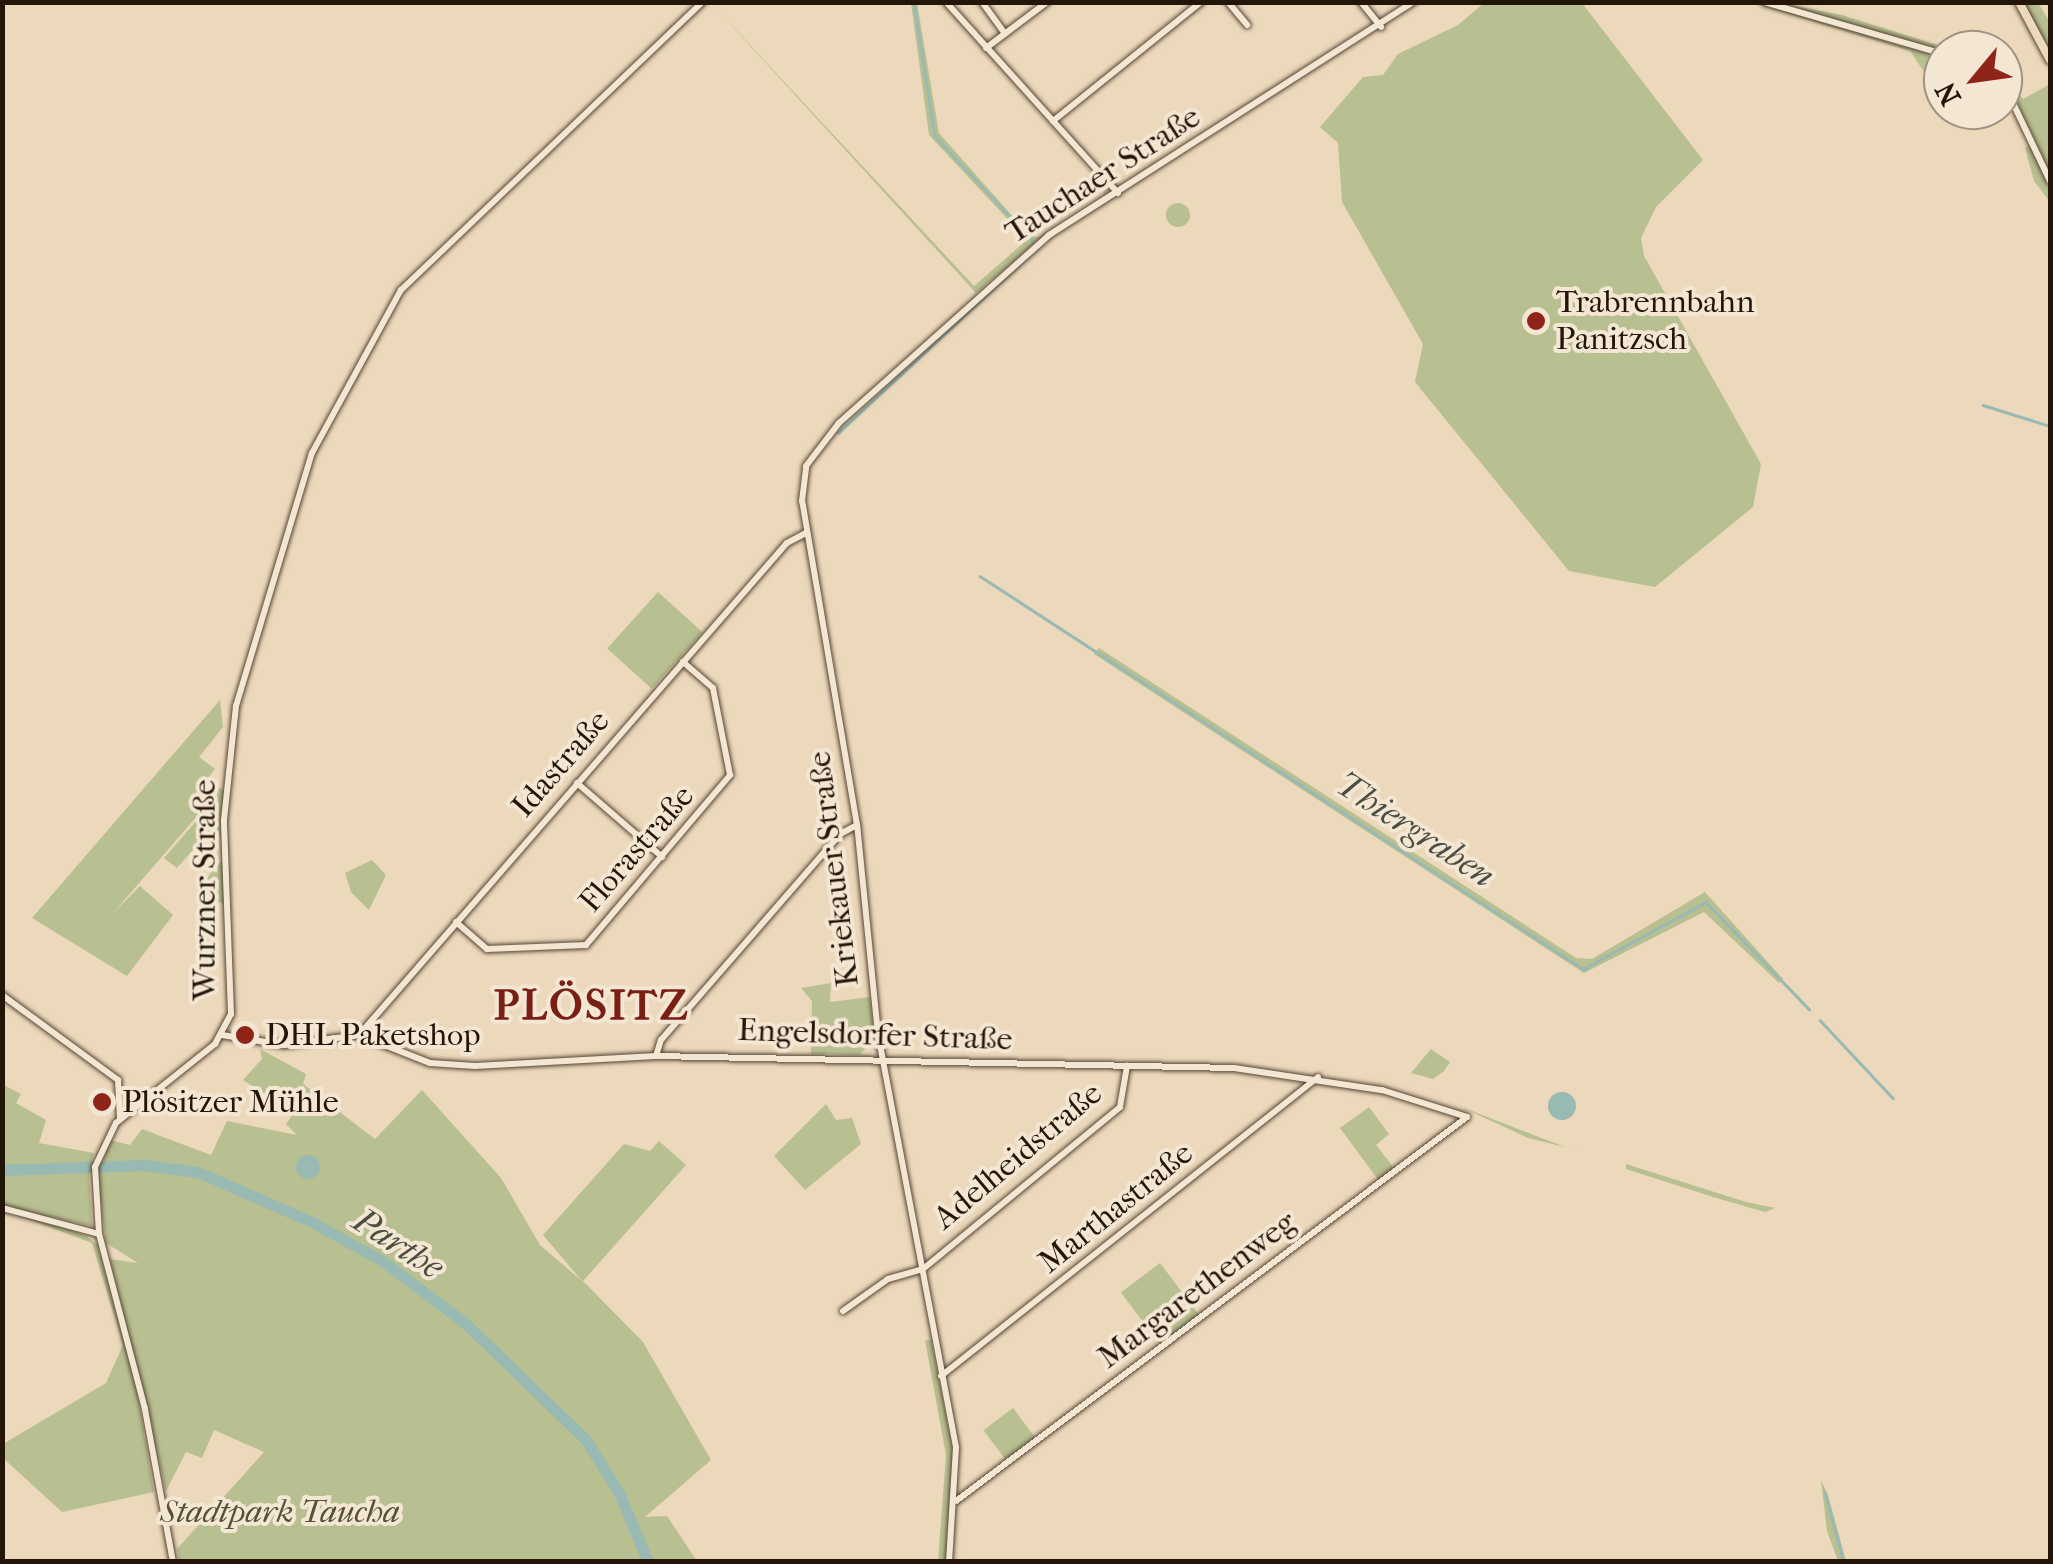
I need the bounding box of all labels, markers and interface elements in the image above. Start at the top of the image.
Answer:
north arrow [1923,30,2023,130]
text: N [1928,77,1968,111]
street label: Tauchaer Straße [998,98,1208,252]
place label: Trabrennbahn Panitzsch [1556,284,1755,359]
marker: Trabrennbahn Panitzsch [1525,310,1547,332]
street label: Idastraße [504,703,618,825]
street label: Kriekauer Straße [801,749,867,989]
water label: Thiergraben [1328,763,1502,897]
street label: Florastraße [572,778,702,920]
street label: Wurzner Straße [186,780,224,1000]
district label: PLÖSITZ [494,981,690,1031]
street label: Engelsdorfer Straße [737,1011,1013,1059]
place label: DHL Paketshop [265,1016,481,1054]
marker: DHL Paketshop [234,1024,256,1046]
street label: Adelheidstraße [926,1074,1110,1238]
place label: Plösitzer Mühle [122,1083,339,1121]
marker: Plösitzer Mühle [91,1091,113,1113]
street label: Marthastraße [1031,1134,1201,1282]
water label: Parthe [345,1199,451,1289]
street label: Margarethenweg [1090,1203,1304,1377]
park label: Stadtpark Taucha [160,1493,400,1531]

